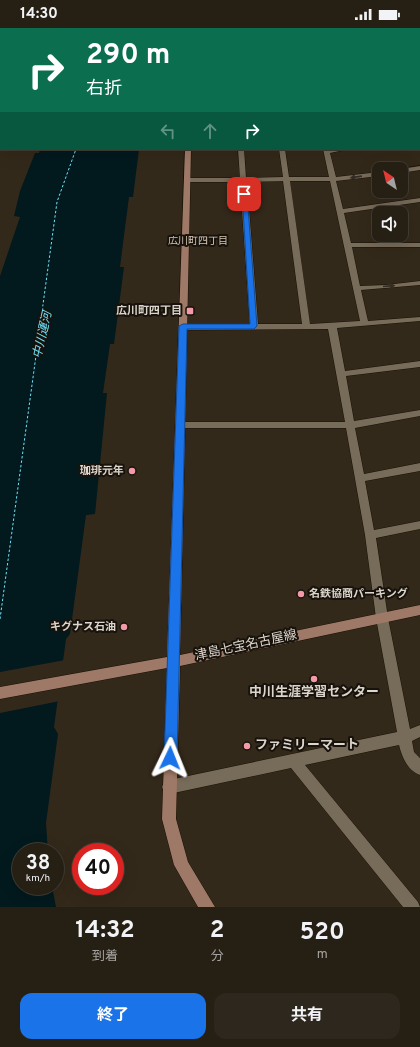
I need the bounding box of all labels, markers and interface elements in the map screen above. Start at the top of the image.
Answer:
text: 14:30 [20,5,58,24]
text: 290 m [86,38,170,74]
icon: right [20,44,72,96]
text: 右折 [86,78,122,101]
icon: left [157,120,179,142]
icon: ahead [199,120,221,142]
icon: right [241,120,263,142]
north arrow [372,162,408,198]
map controls [372,162,408,242]
one-way arrow [350,174,362,180]
pin [227,177,261,211]
icon: arrive [233,183,255,205]
button: sound [372,206,408,242]
district label: 広川町四丁目 [168,235,228,248]
one-way arrow [383,283,395,290]
place label: 広川町四丁目 [116,304,182,318]
marker: 広川町四丁目 [185,306,195,316]
water label: 中川運河 [30,308,57,360]
place label: 珈琲元年 [80,464,124,478]
marker: 珈琲元年 [127,466,137,476]
place label: 名鉄協商パーキング [309,587,408,601]
marker: 名鉄協商パーキング [296,589,306,599]
place label: キグナス石油 [50,620,116,634]
marker: キグナス石油 [119,622,129,632]
street label: 津島七宝名古屋線 [193,626,299,665]
marker: 中川生涯学習センター [309,674,319,684]
place label: 中川生涯学習センター [249,684,379,701]
position arrow [149,737,191,779]
place label: ファミリーマート [255,738,359,754]
marker: ファミリーマート [242,741,252,751]
speed limit sign: 40 [72,843,124,895]
text: 38 [26,851,50,877]
text: km/h [26,872,50,885]
text: 14:32 [75,916,135,946]
text: 2 [210,916,225,946]
text: 520 [300,918,345,948]
text: m [317,947,328,963]
text: 到着 [92,949,118,965]
text: 分 [211,949,224,965]
button: 終了 [20,993,206,1039]
button: 共有 [214,993,400,1039]

